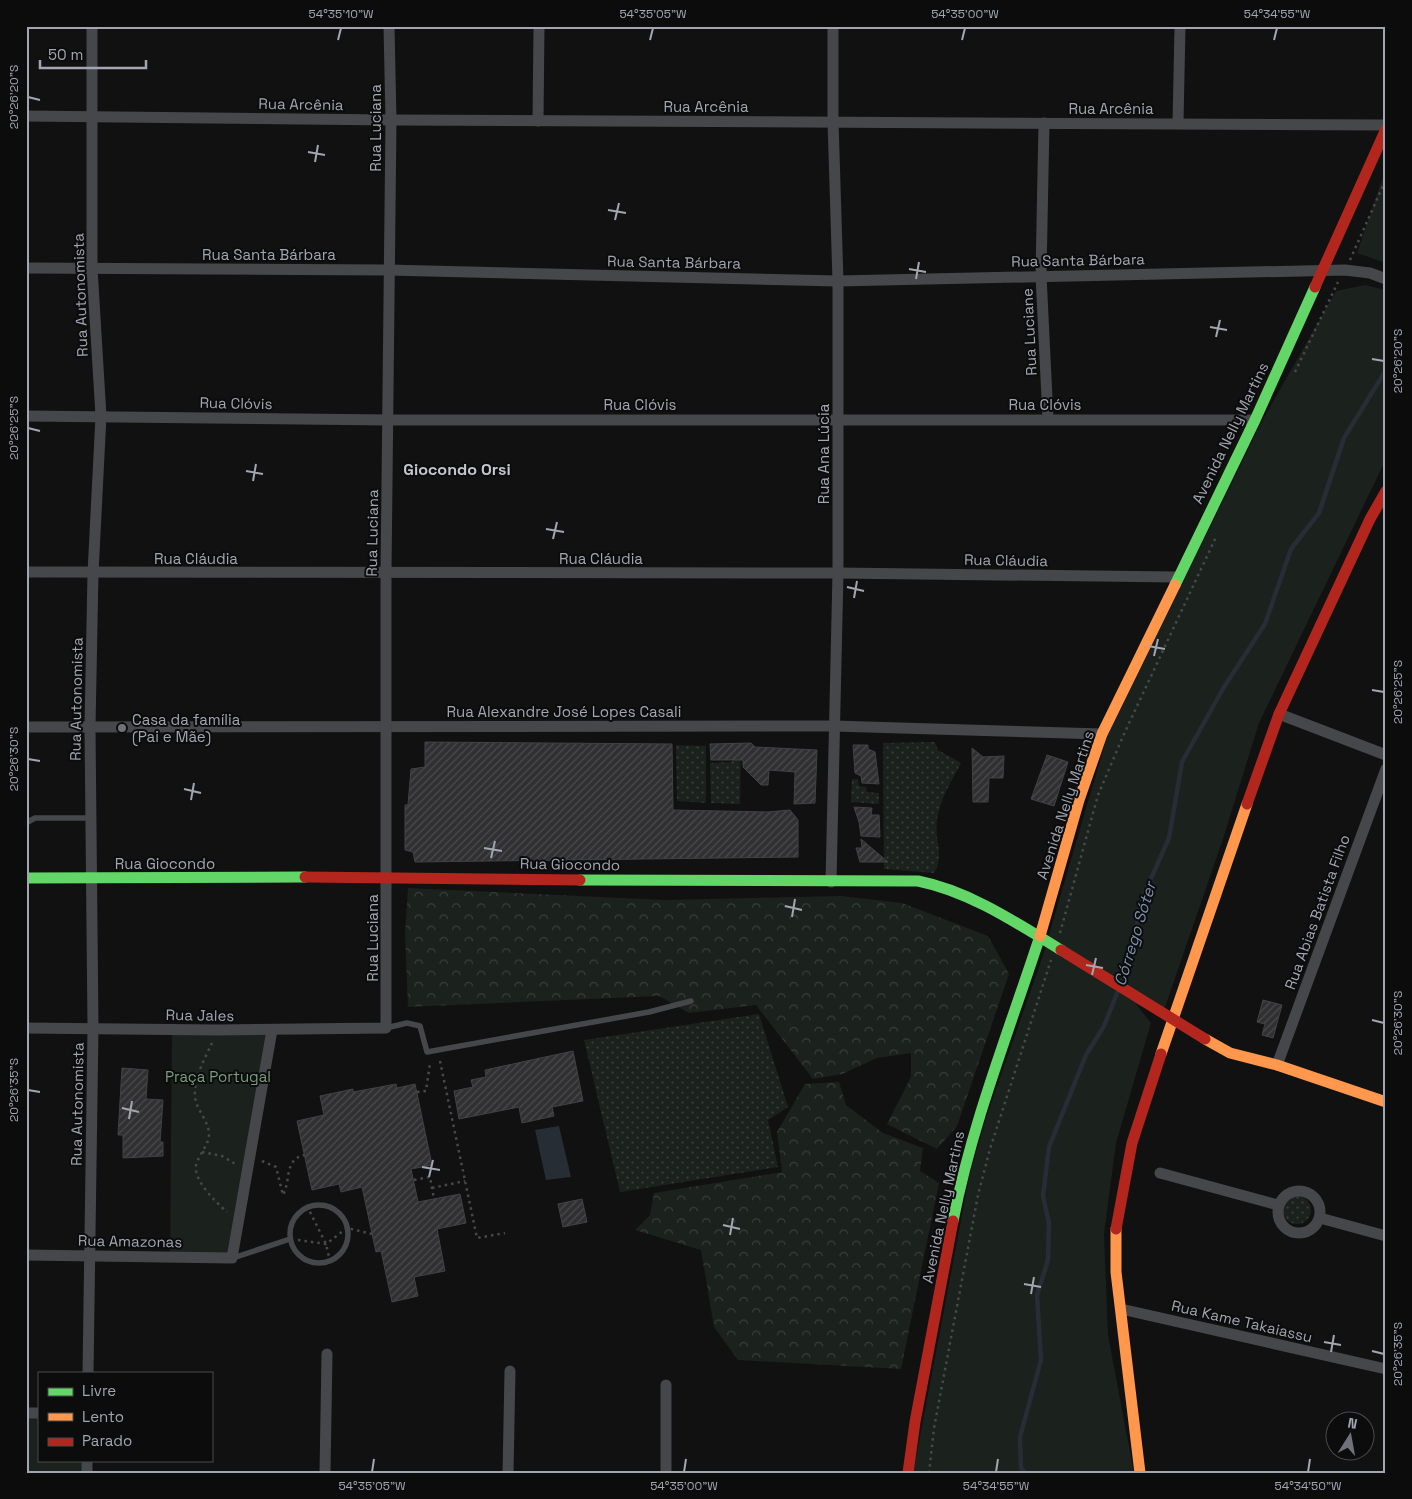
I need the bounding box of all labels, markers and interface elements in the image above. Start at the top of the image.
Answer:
text: 54°35'10"W [308,6,374,22]
text: 54°35'05"W [619,6,687,22]
text: 54°35'00"W [931,6,999,22]
text: 54°34'55"W [1244,6,1311,22]
scale bar [40,38,146,70]
text: 50 m [48,45,83,64]
text: 20°26'20"S [6,65,22,129]
street label: Rua Luciana [366,84,385,172]
street label: Rua Arcênia [258,94,344,114]
street label: Rua Arcênia [663,97,749,116]
street label: Rua Arcênia [1068,99,1154,118]
street label: Rua Autonomista [68,232,92,357]
street label: Rua Santa Bárbara [202,245,336,264]
street label: Rua Santa Bárbara [1011,249,1145,271]
street label: Rua Santa Bárbara [607,251,741,273]
street label: Rua Luciane [1017,288,1041,376]
text: 20°26'20"S [1390,329,1406,393]
street label: Avenida Nelly Martins [1187,359,1273,507]
street label: Rua Clóvis [199,393,273,413]
street label: Rua Clóvis [603,395,677,414]
street label: Rua Clóvis [1008,395,1082,414]
text: 20°26'25"S [6,396,22,460]
street label: Rua Ana Lúcia [814,403,833,504]
district label: Giocondo Orsi [403,459,511,480]
street label: Rua Luciana [362,489,382,577]
street label: Rua Cláudia [154,549,238,568]
street label: Rua Cláudia [559,549,643,568]
street label: Rua Cláudia [964,550,1049,570]
street label: Rua Autonomista [65,637,87,761]
text: 20°26'25"S [1390,660,1406,724]
street label: Rua Alexandre José Lopes Casali [447,702,681,721]
place label: Casa da família (Pai e Mãe) [132,710,241,747]
marker: Casa da família (Pai e Mãe) [116,722,128,734]
text: 20°26'30"S [6,727,22,791]
street label: Avenida Nelly Martins [1032,728,1098,882]
street label: Rua Abias Batista Filho [1280,832,1354,992]
street label: Rua Giocondo [115,854,215,873]
street label: Rua Giocondo [520,854,620,874]
water label: Córrego Sóter [1109,878,1161,989]
street label: Rua Luciana [363,894,382,982]
text: 20°26'30"S [1390,991,1406,1055]
street label: Rua Jales [165,1005,235,1025]
street label: Rua Autonomista [66,1042,88,1166]
text: 20°26'35"S [6,1058,22,1122]
park label: Praça Portugal [165,1067,271,1086]
street label: Avenida Nelly Martins [918,1129,968,1285]
street label: Rua Amazonas [78,1231,182,1251]
street label: Rua Kame Takaiassu [1170,1296,1314,1346]
text: 20°26'35"S [1390,1322,1406,1386]
legend [38,1372,212,1462]
text: Livre [82,1381,116,1400]
text: Lento [82,1407,124,1426]
north arrow [1324,1412,1374,1462]
text: N [1346,1414,1359,1433]
text: Parado [82,1431,132,1450]
text: 54°35'05"W [338,1478,406,1494]
text: 54°35'00"W [650,1478,718,1494]
text: 54°34'55"W [963,1478,1030,1494]
text: 54°34'50"W [1274,1478,1342,1494]

